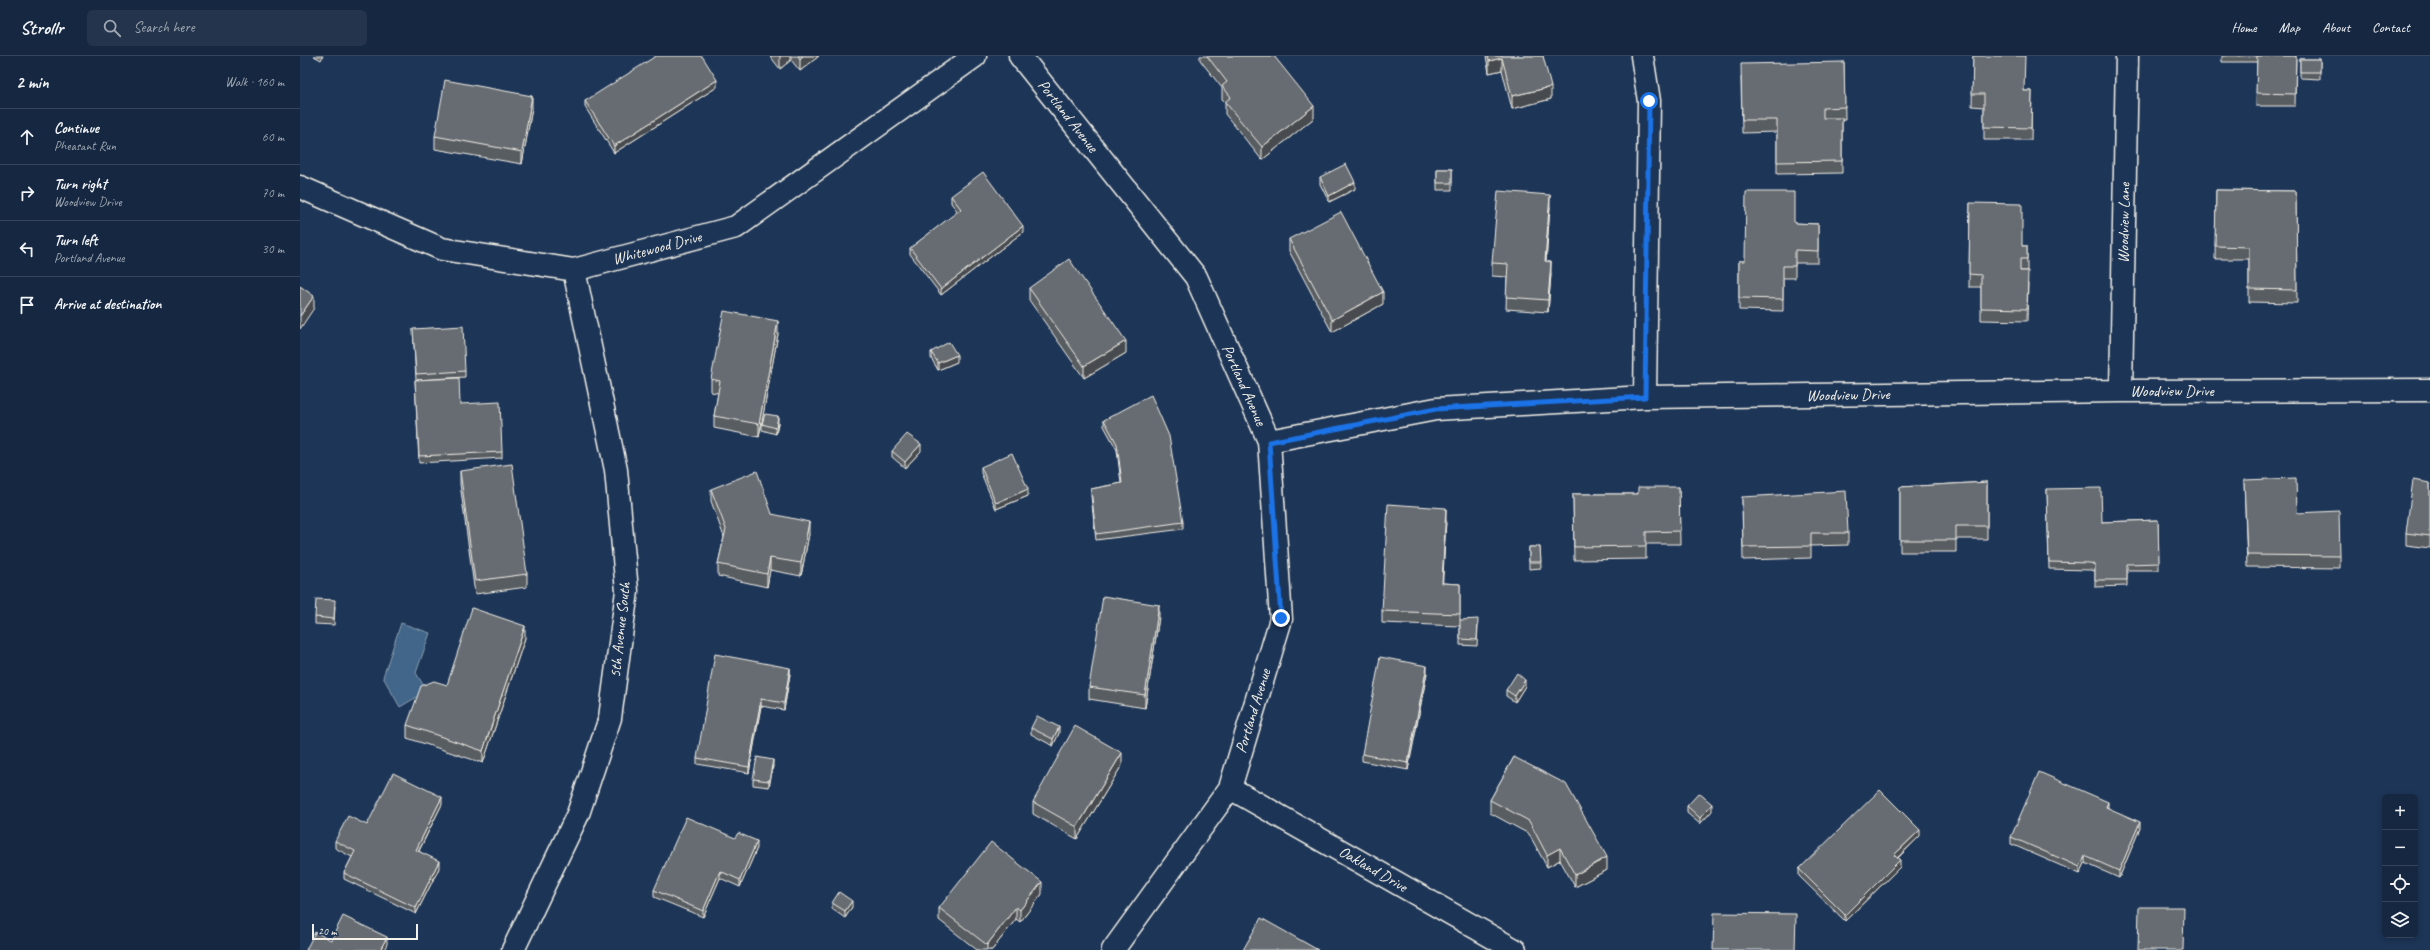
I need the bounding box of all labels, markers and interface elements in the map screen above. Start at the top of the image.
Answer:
search box [87,10,367,46]
text: Strollr [20,16,63,40]
icon: search [101,17,123,39]
text: Search here [133,18,195,37]
text: Home [2231,19,2257,36]
text: Map [2279,19,2300,36]
text: About [2322,19,2350,36]
text: Contact [2372,19,2410,36]
text: 2 min [16,72,49,93]
text: Walk · 160 m [225,74,284,90]
street label: Portland Avenue [1033,76,1104,158]
route start [1640,92,1658,110]
text: Continue [54,119,99,138]
icon: ahead [16,126,38,148]
text: 60 m [262,129,284,145]
text: Pheasant Run [54,138,116,154]
text: Turn right [54,175,107,194]
street label: Woodview Lane [2113,181,2135,263]
icon: right [16,182,38,204]
text: 70 m [262,185,284,201]
text: Woodview Drive [54,194,122,210]
street label: Whitewood Drive [610,226,705,269]
text: Turn left [54,231,97,250]
icon: left [16,238,38,260]
text: 30 m [262,241,284,257]
text: Portland Avenue [54,250,125,266]
icon: arrive [16,294,38,316]
text: Arrive at destination [54,295,161,314]
street label: Portland Avenue [1217,341,1272,430]
street label: Woodview Drive [2130,381,2215,401]
street label: Woodview Drive [1806,384,1892,406]
street label: 5th Avenue South [605,580,635,679]
route end [1272,609,1290,627]
street label: Portland Avenue [1231,665,1276,755]
map controls [2382,794,2418,938]
button: + [2382,794,2418,830]
button: − [2382,830,2418,866]
street label: Oakland Drive [1335,841,1412,897]
button: locate [2382,866,2418,902]
button: layers [2382,902,2418,938]
scale bar [312,922,418,941]
text: 20 m [318,924,337,938]

